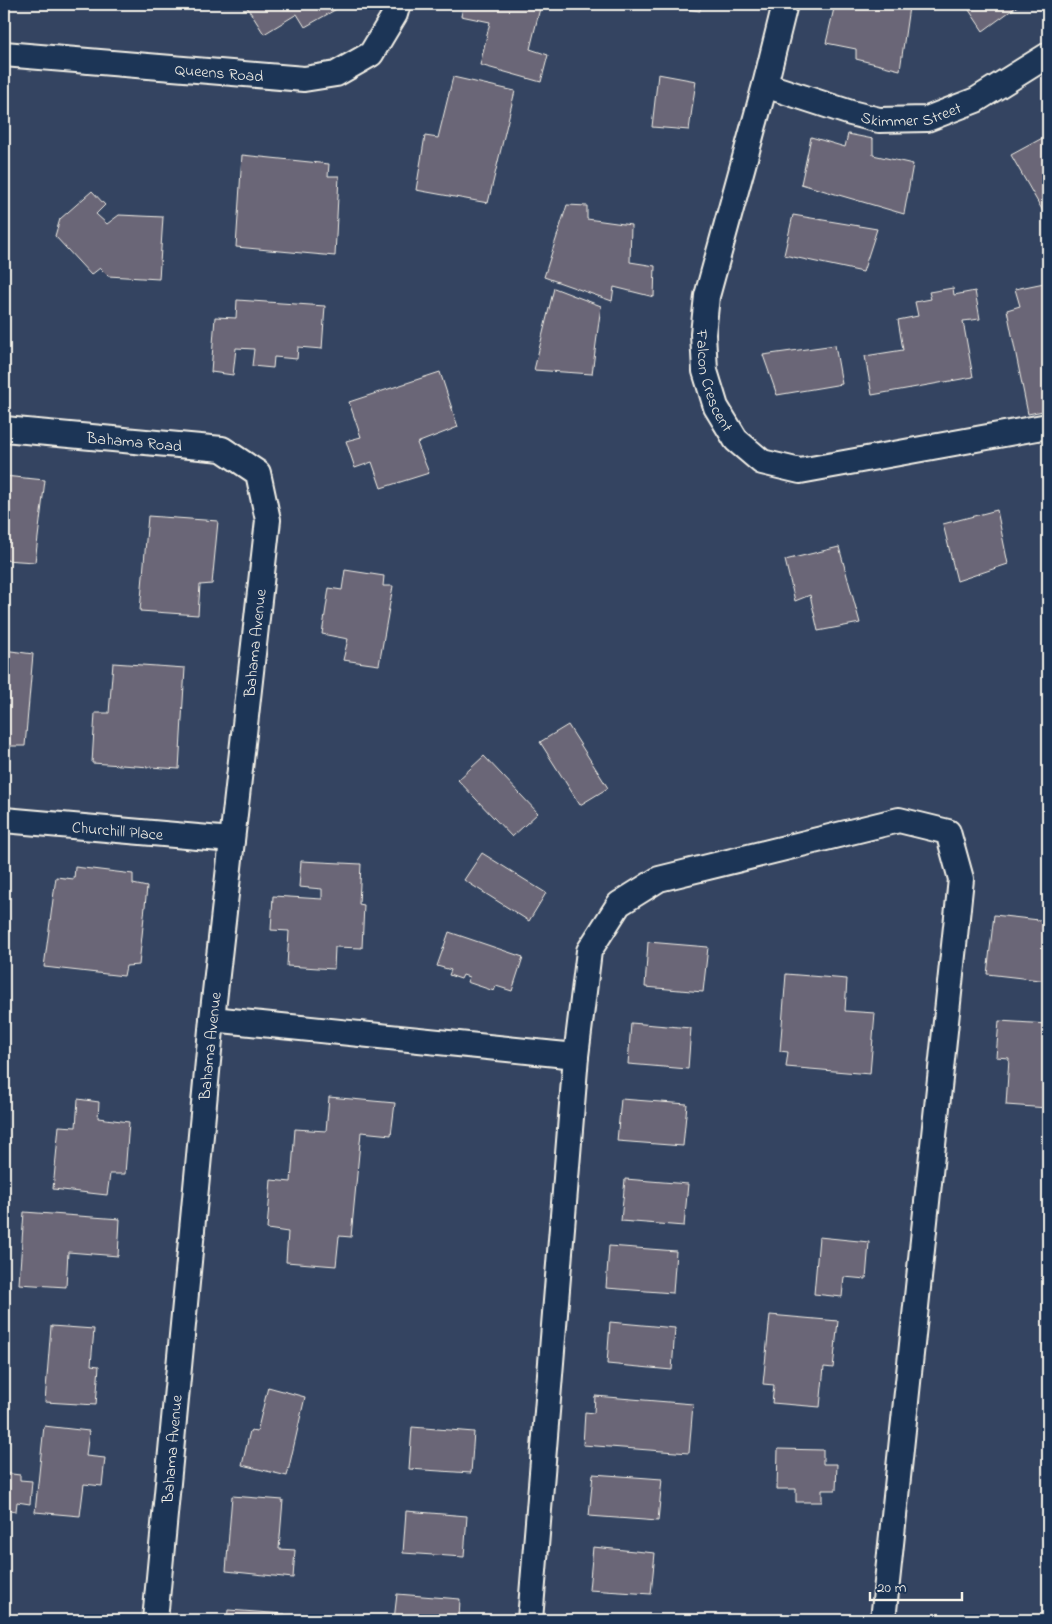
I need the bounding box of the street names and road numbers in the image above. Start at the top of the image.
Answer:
street label: Queens Road [174,58,264,90]
street label: Skimmer Street [858,97,966,134]
street label: Falcon Crescent [689,328,739,438]
street label: Bahama Road [85,427,183,459]
street label: Bahama Avenue [238,587,274,699]
street label: Churchill Place [71,816,165,848]
street label: Bahama Avenue [193,990,229,1102]
street label: Bahama Avenue [156,1393,190,1505]

